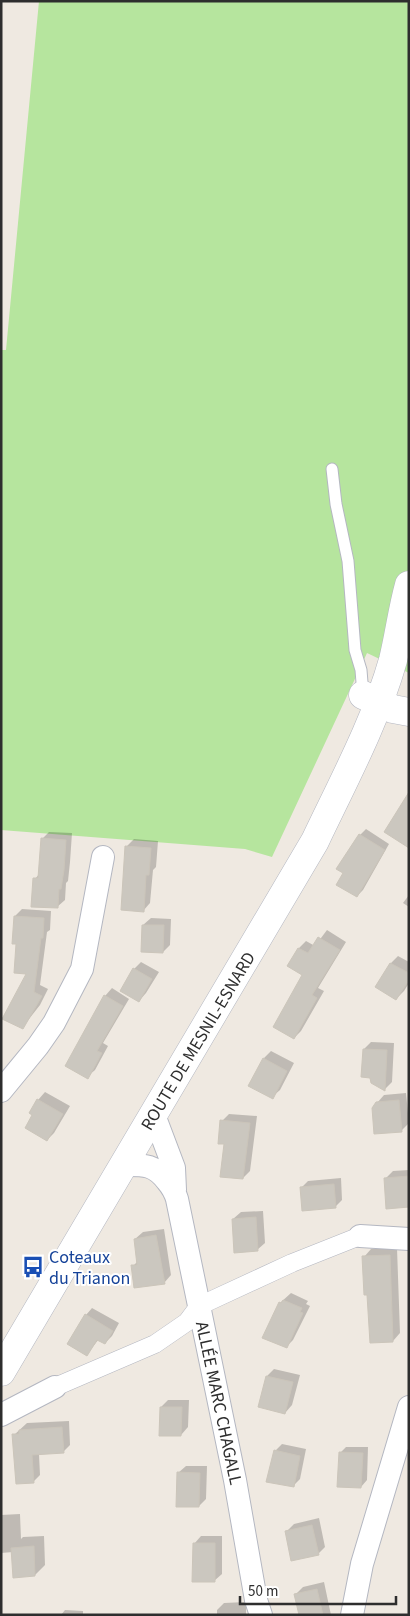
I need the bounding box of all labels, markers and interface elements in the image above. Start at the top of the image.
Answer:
street label: ROUTE DE MESNIL-ESNARD [135,947,262,1135]
place label: Coteaux du Trianon [49,1245,130,1291]
bus stop icon: Coteaux du Trianon [20,1254,46,1280]
street label: ALLÉE MARC CHAGALL [189,1319,248,1487]
scale bar [240,1574,396,1606]
text: 50 m [248,1581,278,1602]

